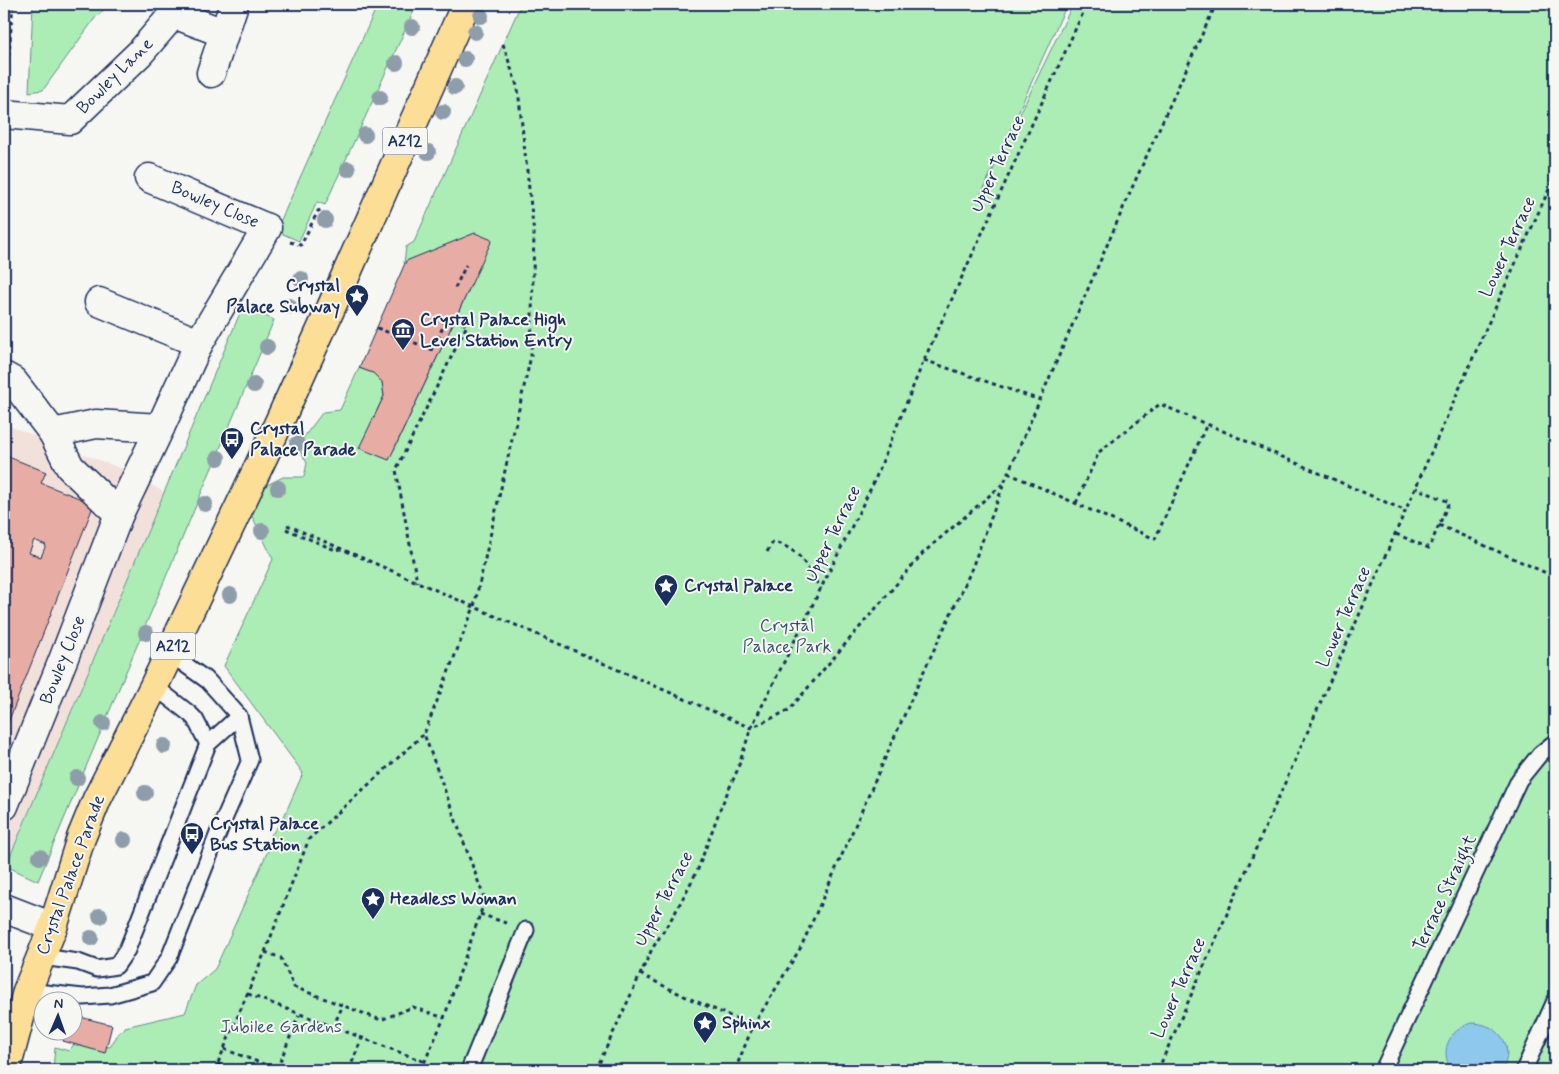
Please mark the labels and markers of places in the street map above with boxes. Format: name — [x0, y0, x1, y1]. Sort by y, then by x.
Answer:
place label: Crystal Palace Subway — [226, 274, 340, 319]
place icon: Crystal Palace Subway — [344, 283, 370, 317]
place label: Crystal Palace High Level Station Entry — [420, 308, 572, 353]
museum icon: Crystal Palace High Level Station Entry — [390, 317, 416, 351]
place label: Crystal Palace Parade — [250, 417, 357, 462]
bus stop icon: Crystal Palace Parade — [219, 426, 245, 460]
place icon: Crystal Palace — [653, 573, 679, 607]
place label: Crystal Palace — [684, 574, 793, 598]
place label: Crystal Palace Bus Station — [210, 812, 319, 857]
bus stop icon: Crystal Palace Bus Station — [179, 821, 205, 855]
place icon: Headless Woman — [360, 886, 386, 920]
place label: Headless Woman — [390, 887, 517, 911]
place icon: Sphinx — [692, 1010, 718, 1044]
place label: Sphinx — [722, 1011, 770, 1035]

